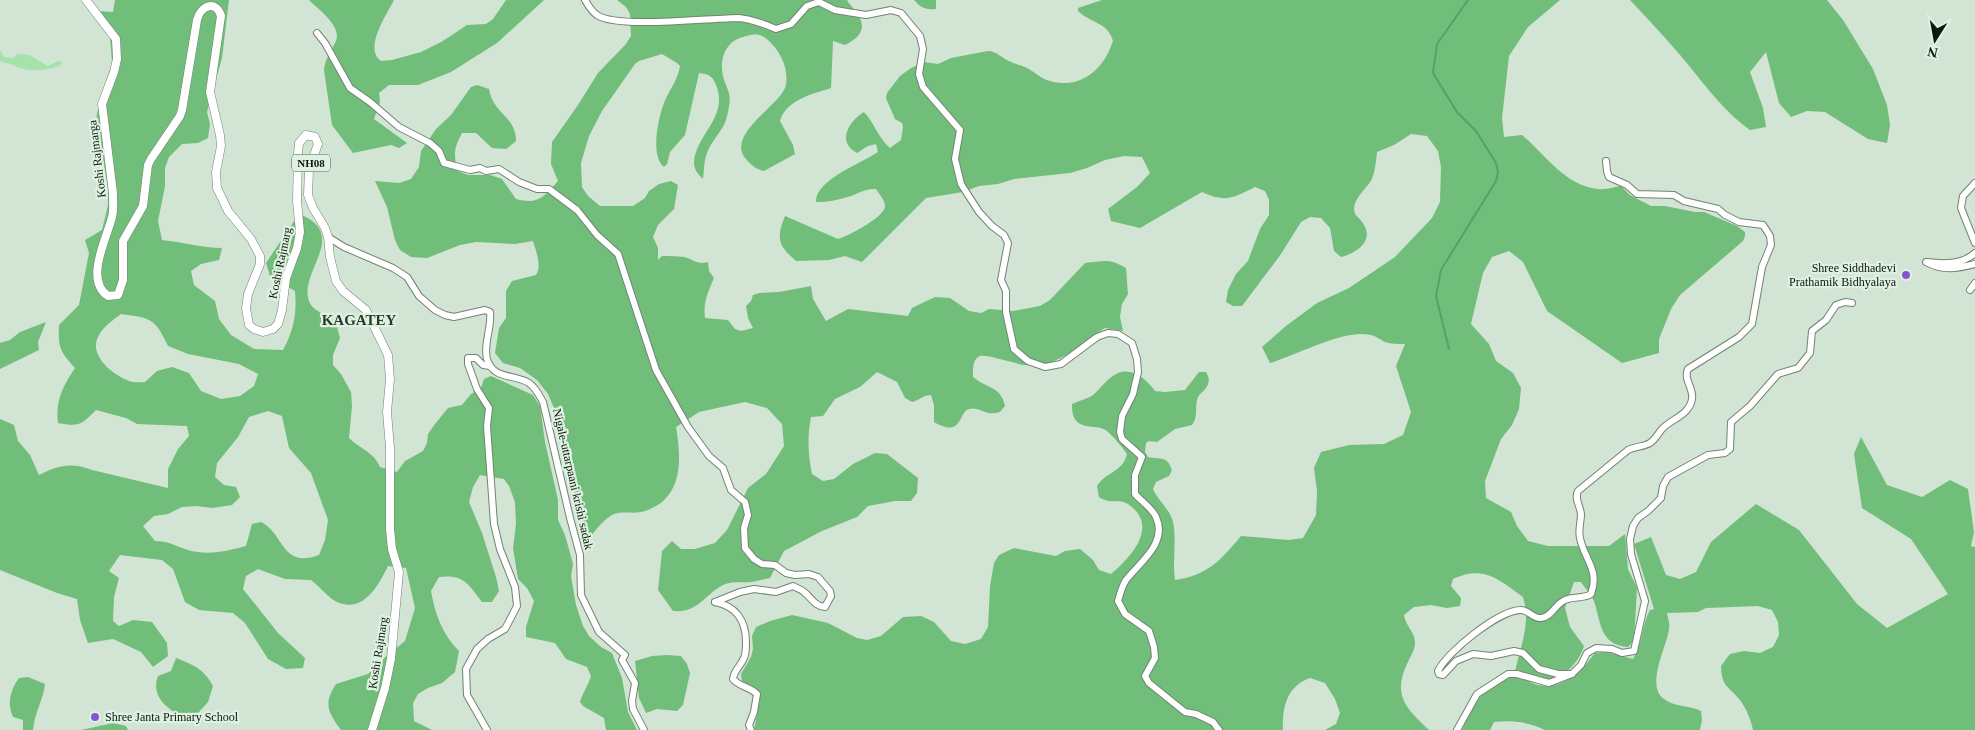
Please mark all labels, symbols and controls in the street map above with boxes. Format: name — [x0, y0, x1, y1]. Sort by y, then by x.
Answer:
north arrow — [1910, 15, 1960, 65]
text: N — [1926, 44, 1939, 61]
street label: Koshi Rajmarga — [85, 119, 109, 199]
road number: NH08 — [292, 154, 330, 172]
street label: Koshi Rajmarg — [266, 226, 294, 300]
place label: Shree Siddhadevi Prathamik Bidhyalaya — [1789, 261, 1897, 289]
marker: Shree Siddhadevi Prathamik Bidhyalaya — [1900, 269, 1912, 281]
district label: KAGATEY — [322, 312, 397, 328]
street label: Nigale-uttarpaani krishi sadak — [550, 407, 596, 551]
street label: Koshi Rajmarg — [365, 616, 391, 690]
place label: Shree Janta Primary School — [105, 710, 239, 724]
marker: Shree Janta Primary School — [89, 711, 101, 723]

